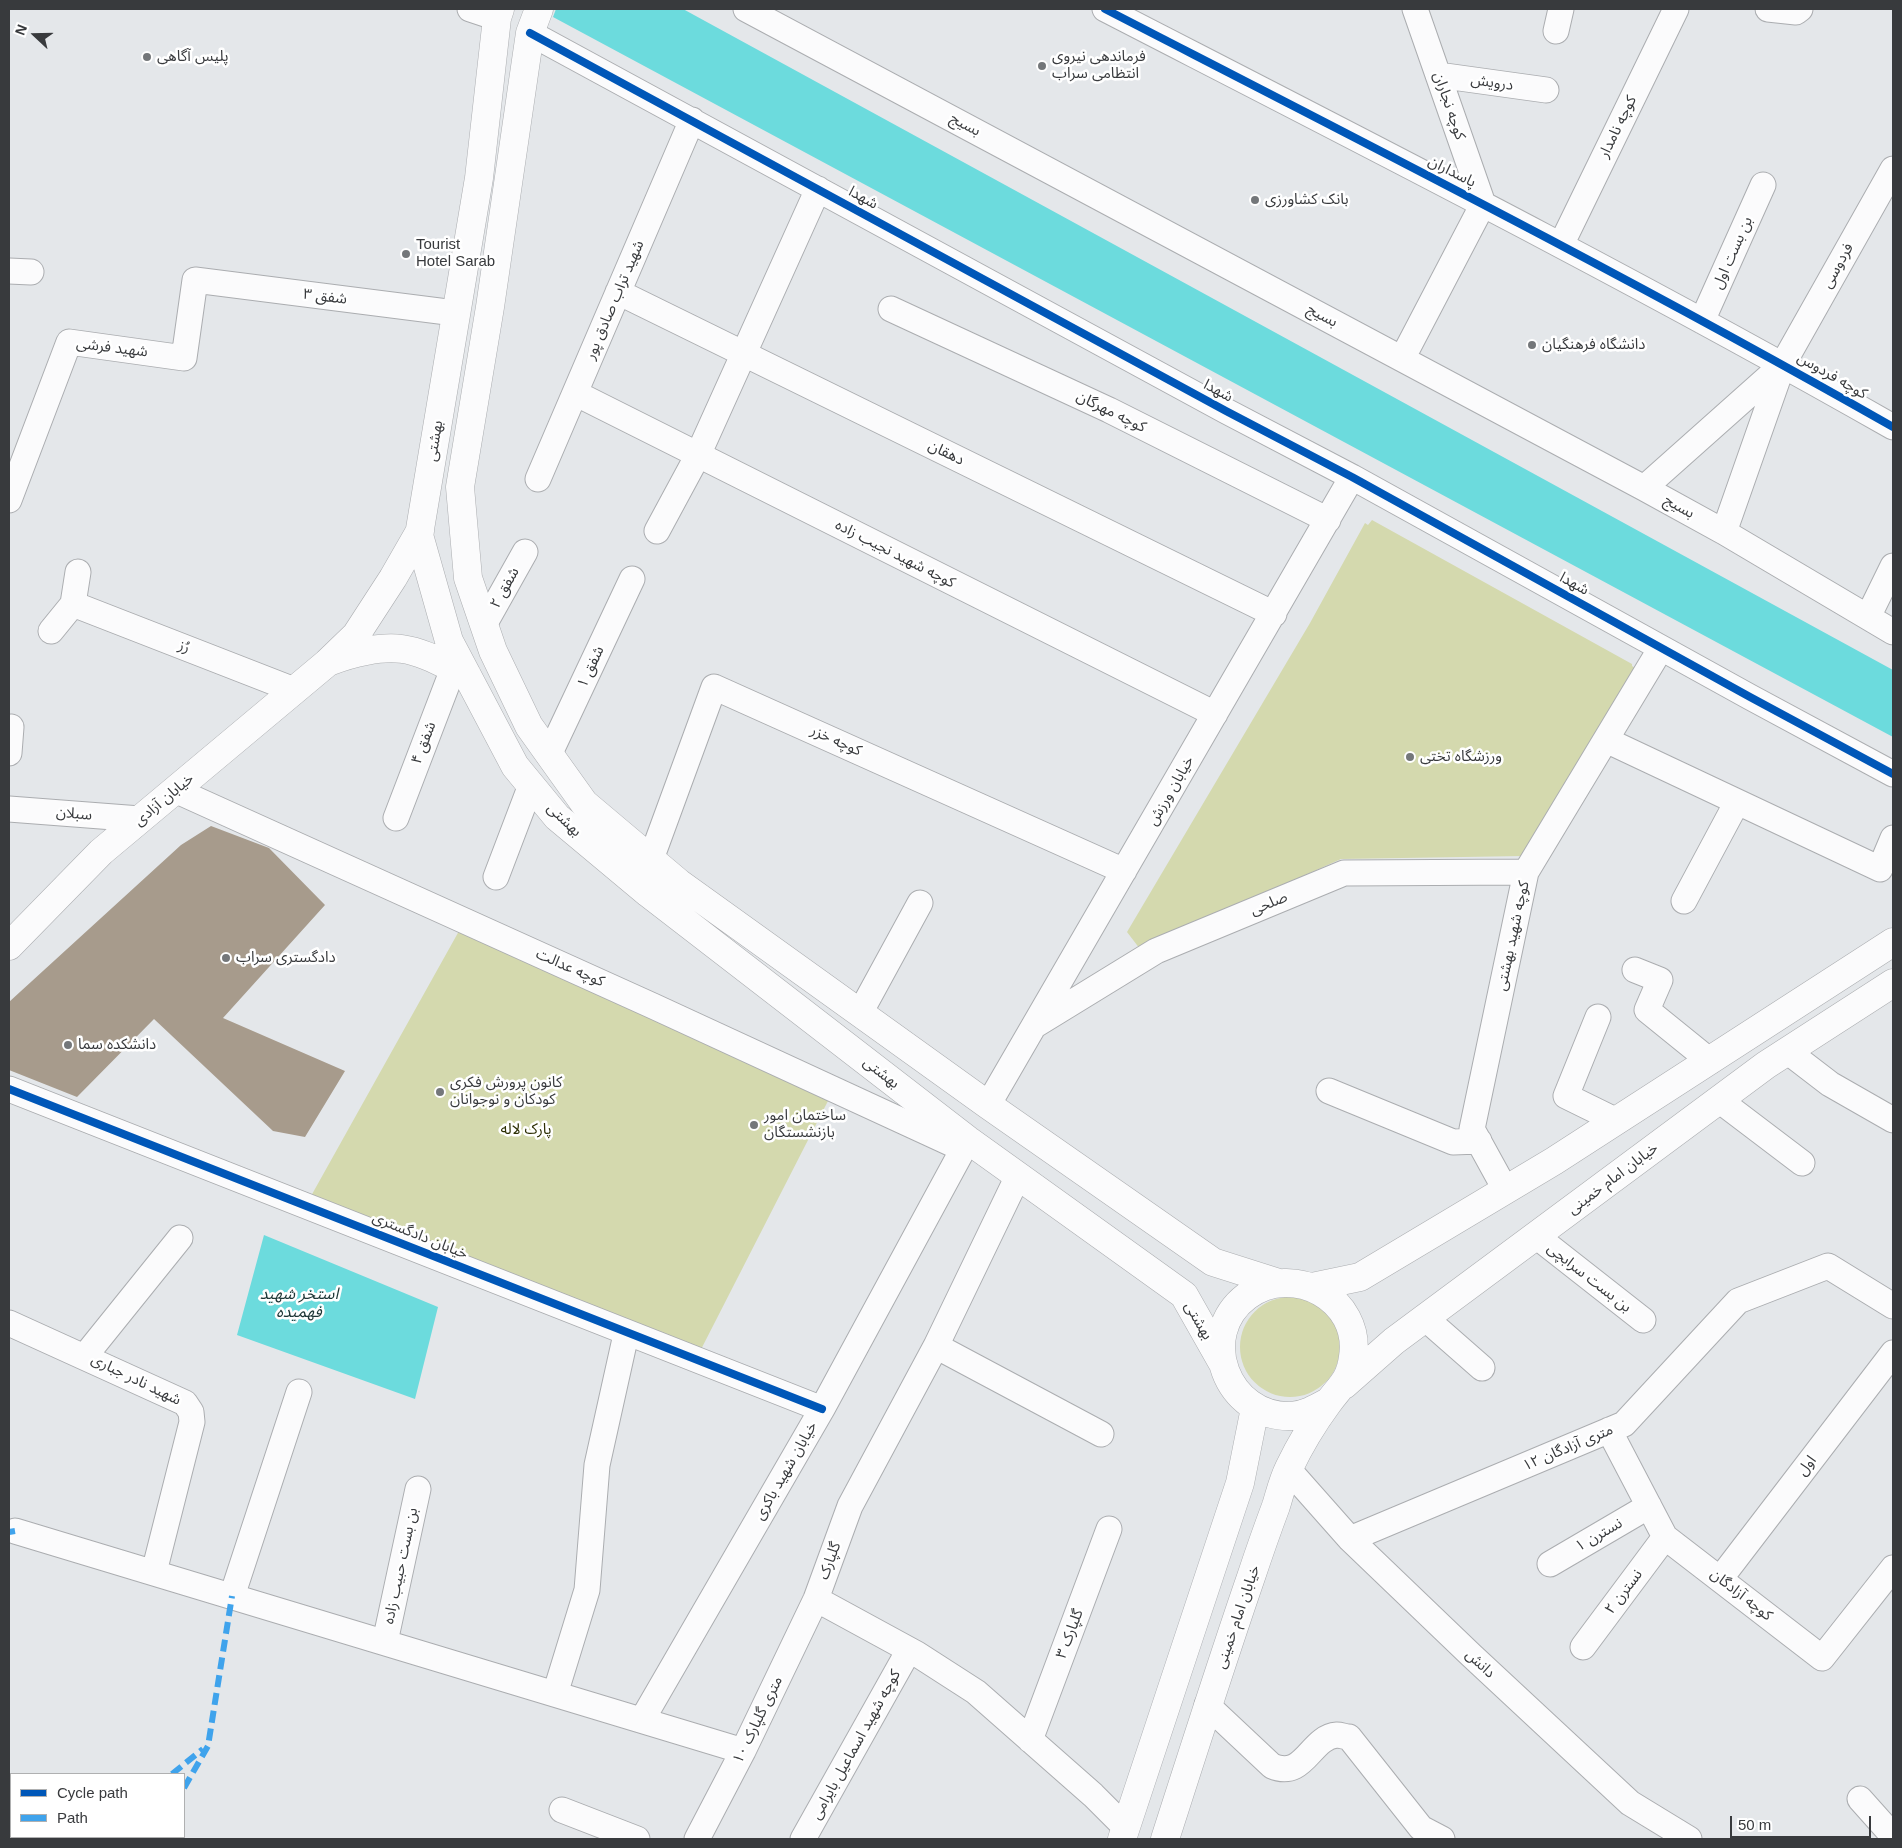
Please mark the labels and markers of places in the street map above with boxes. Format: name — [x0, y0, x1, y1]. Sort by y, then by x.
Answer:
place label: پلیس آگاهی — [157, 48, 229, 66]
place label: فرماندهی نیروی انتظامی سراب — [1052, 48, 1146, 83]
marker: پلیس آگاهی — [141, 51, 153, 63]
marker: فرماندهی نیروی انتظامی سراب — [1036, 60, 1048, 72]
place label: بانک کشاورزی — [1265, 191, 1349, 209]
marker: بانک کشاورزی — [1249, 194, 1261, 206]
place label: Tourist Hotel Sarab — [416, 236, 495, 271]
marker: Tourist Hotel Sarab — [400, 248, 412, 260]
place label: دانشگاه فرهنگیان — [1542, 336, 1645, 354]
marker: دانشگاه فرهنگیان — [1526, 339, 1538, 351]
place label: ورزشگاه تختی — [1420, 748, 1502, 766]
marker: ورزشگاه تختی — [1404, 751, 1416, 763]
place label: دادگستری سراب — [236, 949, 336, 967]
marker: دادگستری سراب — [220, 952, 232, 964]
place label: دانشکده سما — [78, 1036, 156, 1054]
marker: دانشکده سما — [62, 1039, 74, 1051]
place label: کانون پرورش فکری کودکان و نوجوانان — [450, 1074, 562, 1109]
marker: کانون پرورش فکری کودکان و نوجوانان — [434, 1086, 446, 1098]
place label: ساختمان امور بازنشستگان — [764, 1107, 846, 1142]
marker: ساختمان امور بازنشستگان — [748, 1119, 760, 1131]

